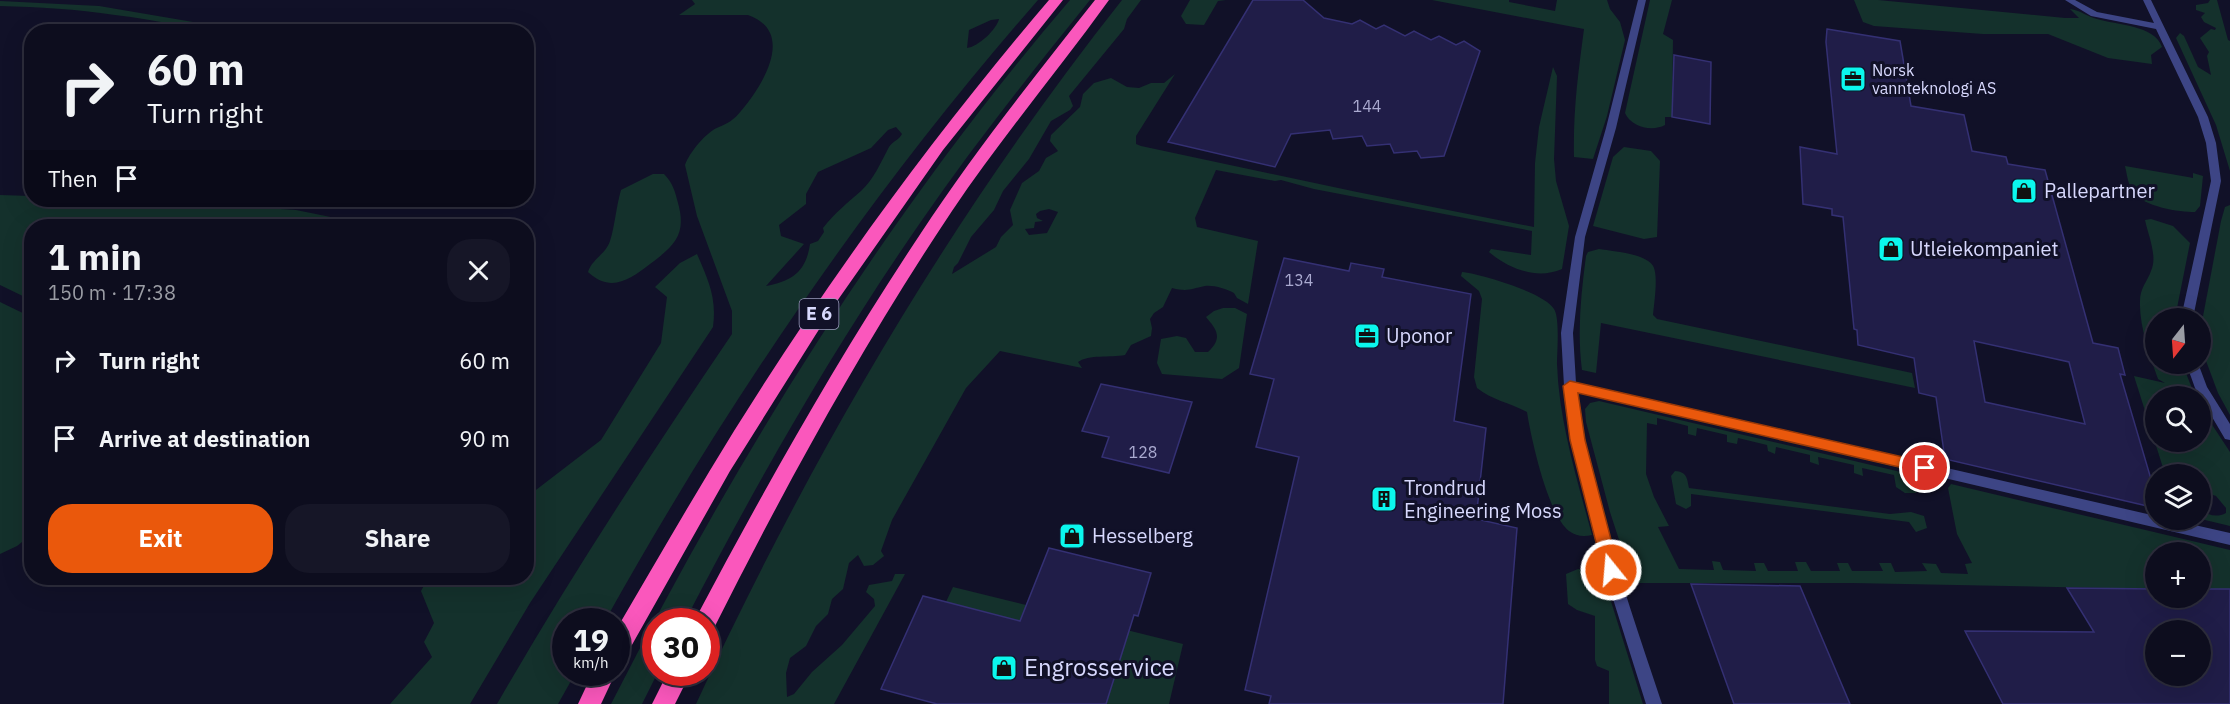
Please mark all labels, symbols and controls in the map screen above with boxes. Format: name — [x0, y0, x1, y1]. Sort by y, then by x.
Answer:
text: 60 m — [147, 42, 245, 97]
icon: right — [48, 48, 126, 126]
place label: Norsk vannteknologi AS — [1872, 60, 1996, 98]
office icon: Norsk vannteknologi AS — [1838, 64, 1868, 94]
text: Turn right — [147, 95, 264, 130]
house number: 144 — [1353, 96, 1381, 116]
icon: arrive — [110, 162, 143, 195]
text: Then — [48, 164, 98, 193]
shop icon: Pallepartner — [2009, 176, 2039, 206]
place label: Pallepartner — [2044, 177, 2155, 204]
text: 1 min — [48, 233, 142, 280]
shop icon: Utleiekompaniet — [1876, 234, 1906, 264]
place label: Utleiekompaniet — [1910, 235, 2058, 262]
button: close — [447, 239, 510, 302]
house number: 134 — [1285, 270, 1313, 290]
text: 150 m · 17:38 — [48, 279, 176, 306]
road number: E 6 — [800, 299, 838, 329]
north arrow — [2145, 308, 2211, 374]
map controls — [2145, 308, 2211, 686]
office icon: Uponor — [1352, 321, 1382, 351]
place label: Uponor — [1386, 322, 1452, 349]
icon: right — [48, 344, 81, 377]
text: Turn right — [99, 346, 200, 375]
text: 60 m — [459, 346, 510, 375]
button: search — [2145, 386, 2211, 452]
icon: arrive — [48, 422, 81, 455]
text: Arrive at destination — [99, 424, 310, 453]
text: 90 m — [459, 424, 510, 453]
house number: 128 — [1129, 442, 1157, 462]
pin — [1899, 442, 1950, 493]
icon: arrive — [1908, 451, 1941, 484]
button: layers — [2145, 464, 2211, 530]
place label: Trondrud Engineering Moss — [1404, 474, 1562, 524]
building icon: Trondrud Engineering Moss — [1369, 484, 1399, 514]
button: Exit — [48, 504, 273, 573]
button: Share — [285, 504, 510, 573]
shop icon: Hesselberg — [1057, 521, 1087, 551]
place label: Hesselberg — [1092, 522, 1193, 549]
position arrow — [1579, 538, 1643, 602]
button: + — [2145, 542, 2211, 608]
speed limit sign: 30 — [642, 608, 720, 686]
text: 19 — [573, 620, 609, 659]
button: − — [2145, 620, 2211, 686]
place label: Engrosservice — [1024, 651, 1175, 683]
text: km/h — [573, 653, 609, 672]
shop icon: Engrosservice — [989, 653, 1019, 683]

